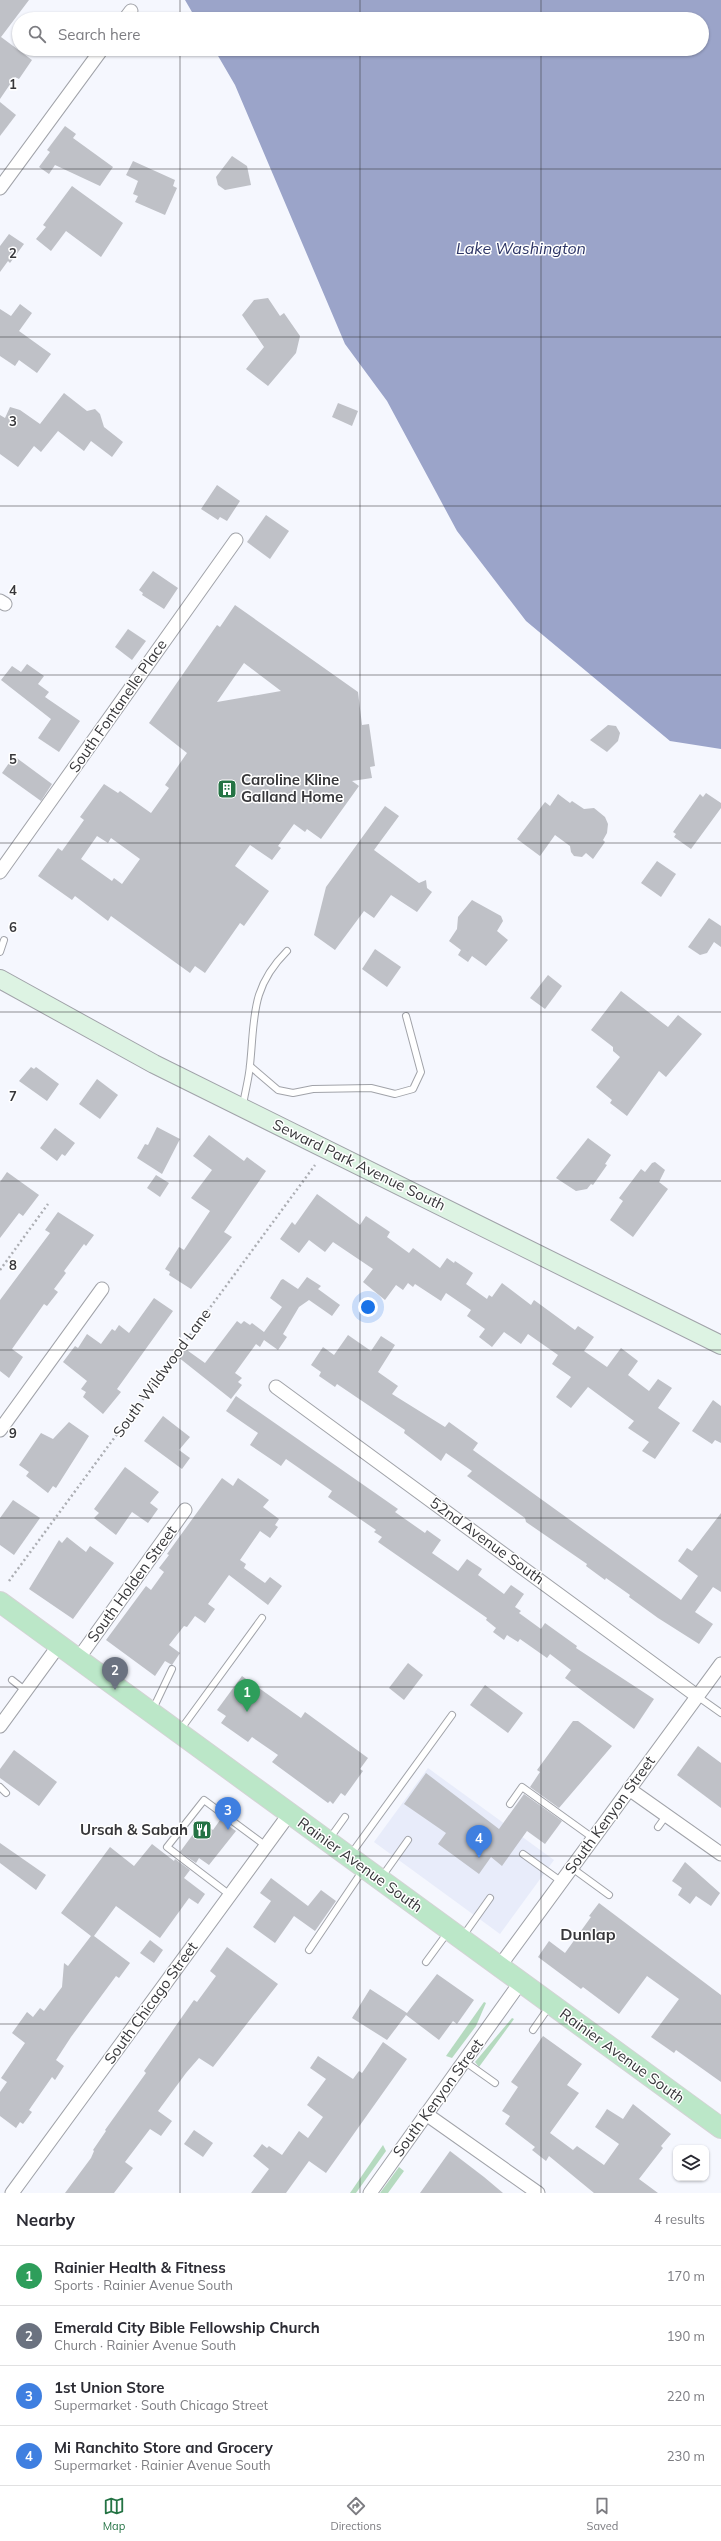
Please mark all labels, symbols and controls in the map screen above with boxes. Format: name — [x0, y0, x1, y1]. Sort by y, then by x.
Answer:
search box — [12, 12, 709, 56]
icon: search — [26, 23, 48, 45]
text: Search here — [58, 25, 140, 44]
text: 1 — [9, 76, 17, 92]
water label: Lake Washington — [456, 238, 586, 258]
text: 2 — [9, 245, 17, 261]
text: 3 — [9, 413, 17, 429]
text: 4 — [9, 582, 17, 598]
street label: South Fontanelle Place — [64, 635, 171, 776]
text: 5 — [9, 751, 17, 767]
place label: Caroline Kline Galland Home — [241, 770, 343, 806]
building icon: Caroline Kline Galland Home — [216, 778, 238, 800]
text: 6 — [9, 919, 17, 935]
text: 7 — [9, 1088, 17, 1104]
street label: Seward Park Avenue South — [270, 1114, 449, 1215]
text: 8 — [9, 1257, 17, 1273]
your location — [358, 1297, 378, 1317]
street label: South Wildwood Lane — [109, 1305, 215, 1441]
text: 9 — [9, 1425, 17, 1441]
street label: 52nd Avenue South — [427, 1493, 548, 1588]
street label: South Holden Street — [83, 1522, 180, 1646]
pin: 2 — [102, 1657, 128, 1690]
pin: 1 — [234, 1679, 260, 1712]
street label: South Kenyon Street — [560, 1752, 659, 1877]
pin: 3 — [215, 1797, 241, 1830]
street label: Rainier Avenue South — [294, 1813, 426, 1916]
restaurant icon: Ursah & Sabah — [191, 1819, 213, 1841]
place label: Ursah & Sabah — [80, 1820, 188, 1839]
pin: 4 — [466, 1825, 492, 1858]
district label: Dunlap — [560, 1924, 616, 1944]
street label: South Chicago Street — [100, 1938, 201, 2068]
street label: Rainier Avenue South — [556, 2004, 688, 2107]
street label: South Kenyon Street — [388, 2035, 487, 2160]
map controls — [673, 2145, 709, 2181]
button: layers — [673, 2145, 709, 2181]
text: Nearby — [16, 2209, 75, 2230]
text: 4 results — [654, 2211, 705, 2227]
text: Rainier Health & Fitness — [54, 2258, 226, 2277]
text: 1 — [25, 2268, 33, 2284]
text: 170 m — [667, 2268, 705, 2284]
text: Sports · Rainier Avenue South — [54, 2277, 233, 2293]
text: Emerald City Bible Fellowship Church — [54, 2318, 320, 2337]
text: 2 — [25, 2328, 33, 2344]
text: 190 m — [667, 2328, 705, 2344]
text: Church · Rainier Avenue South — [54, 2337, 236, 2353]
text: 1st Union Store — [54, 2378, 164, 2397]
text: 3 — [25, 2388, 33, 2404]
text: 220 m — [667, 2388, 705, 2404]
text: Supermarket · South Chicago Street — [54, 2397, 268, 2413]
text: Mi Ranchito Store and Grocery — [54, 2438, 273, 2457]
text: 4 — [25, 2448, 33, 2464]
text: 230 m — [667, 2448, 705, 2464]
text: Supermarket · Rainier Avenue South — [54, 2457, 271, 2473]
tab: Map — [103, 2495, 125, 2533]
tab: Directions — [331, 2495, 381, 2533]
tab: Saved — [587, 2495, 618, 2533]

